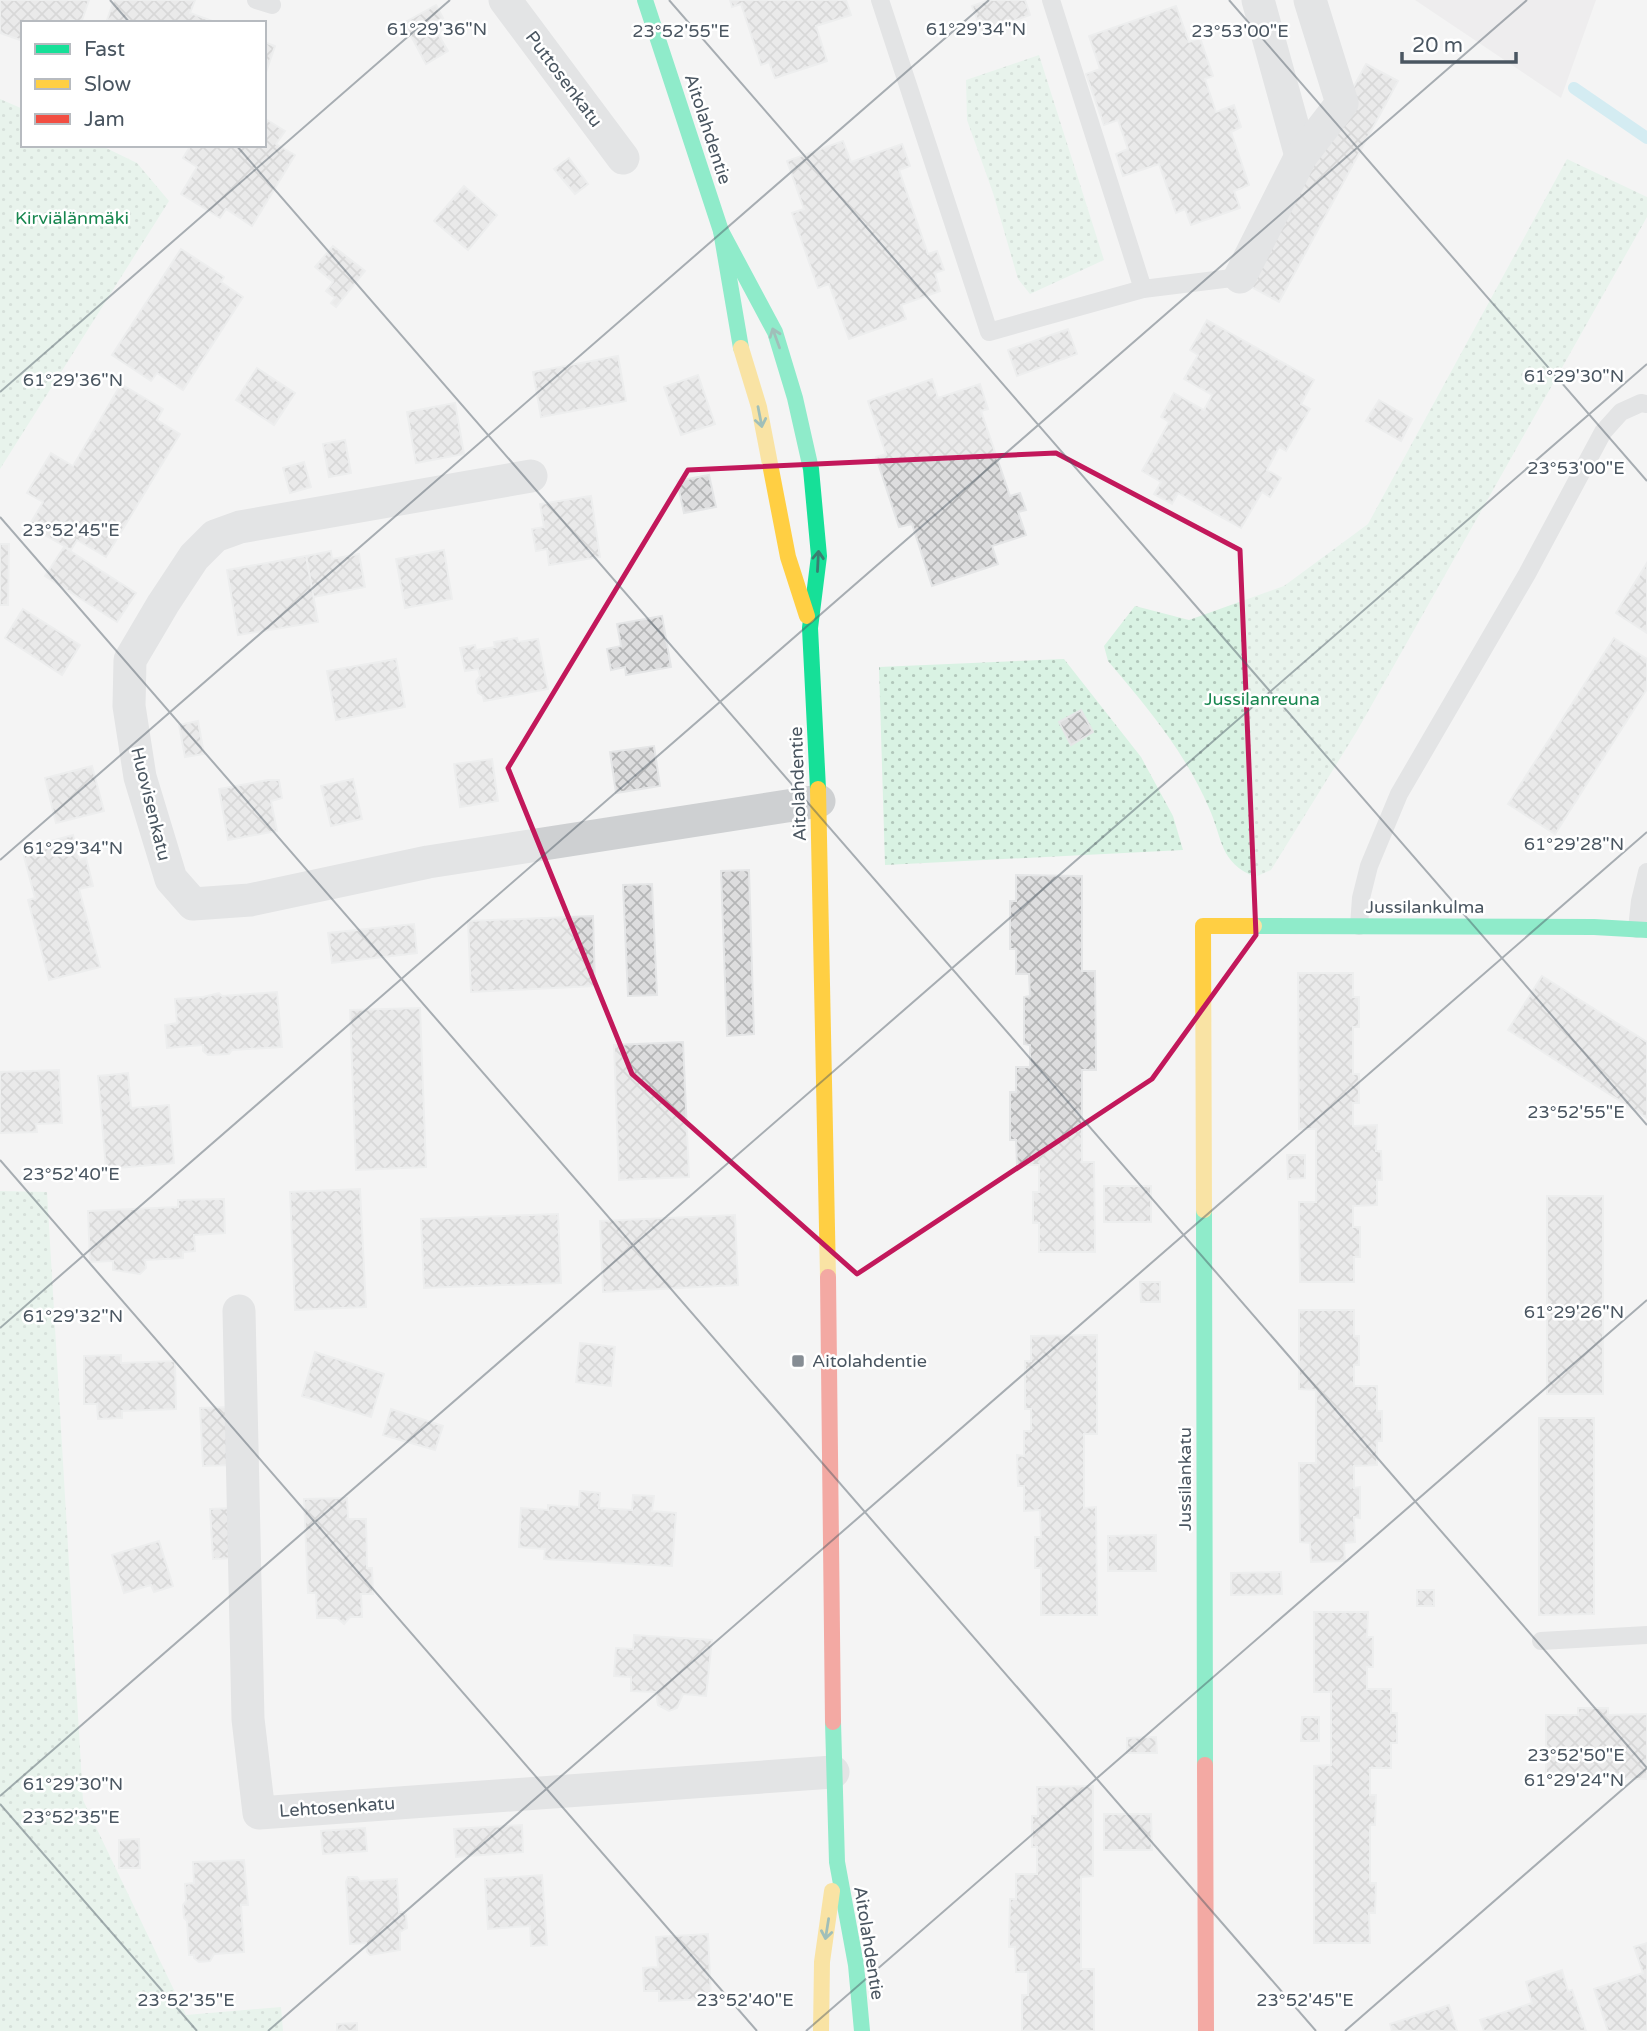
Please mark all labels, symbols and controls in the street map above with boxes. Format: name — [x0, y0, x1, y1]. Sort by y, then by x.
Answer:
text: 61°29'36"N — [387, 18, 487, 40]
text: 61°29'34"N — [926, 18, 1026, 40]
text: 23°52'55"E — [632, 20, 730, 42]
text: 23°53'00"E — [1191, 20, 1289, 42]
legend — [21, 21, 266, 147]
scale bar — [1402, 21, 1516, 65]
street label: Puttosenkatu — [521, 27, 607, 131]
text: 20 m — [1412, 33, 1463, 58]
text: Fast — [84, 37, 125, 62]
street label: Aitolahdentie — [680, 71, 736, 187]
text: Slow — [84, 72, 132, 97]
text: Jam — [84, 107, 125, 132]
park label: Kirviälänmäki — [15, 207, 129, 229]
one-way arrow — [769, 328, 781, 350]
text: 61°29'30"N — [1524, 365, 1624, 387]
text: 61°29'36"N — [23, 369, 123, 391]
one-way arrow — [754, 405, 768, 428]
text: 23°53'00"E — [1527, 457, 1625, 479]
text: 23°52'45"E — [22, 519, 120, 541]
one-way arrow — [811, 550, 824, 573]
park label: Jussilanreuna — [1204, 688, 1320, 710]
street label: Aitolahdentie — [785, 726, 811, 842]
street label: Huovisenkatu — [126, 745, 176, 863]
text: 61°29'28"N — [1524, 833, 1624, 855]
text: 61°29'34"N — [23, 837, 123, 859]
street label: Jussilankulma — [1366, 896, 1484, 918]
text: 23°52'55"E — [1527, 1101, 1625, 1123]
text: 23°52'40"E — [22, 1163, 120, 1185]
text: 61°29'26"N — [1524, 1301, 1624, 1323]
text: 61°29'32"N — [23, 1305, 123, 1327]
place label: Aitolahdentie — [812, 1350, 927, 1372]
marker: Aitolahdentie — [790, 1353, 806, 1369]
street label: Jussilankatu — [1174, 1427, 1196, 1531]
text: 23°52'50"E — [1527, 1744, 1625, 1766]
text: 61°29'24"N — [1524, 1769, 1624, 1791]
text: 61°29'30"N — [23, 1773, 123, 1795]
street label: Lehtosenkatu — [278, 1792, 396, 1822]
text: 23°52'35"E — [22, 1806, 120, 1828]
street label: Aitolahdentie — [849, 1885, 889, 2001]
one-way arrow — [820, 1917, 833, 1940]
text: 23°52'35"E — [137, 1989, 235, 2011]
text: 23°52'40"E — [696, 1989, 794, 2011]
text: 23°52'45"E — [1256, 1989, 1354, 2011]

